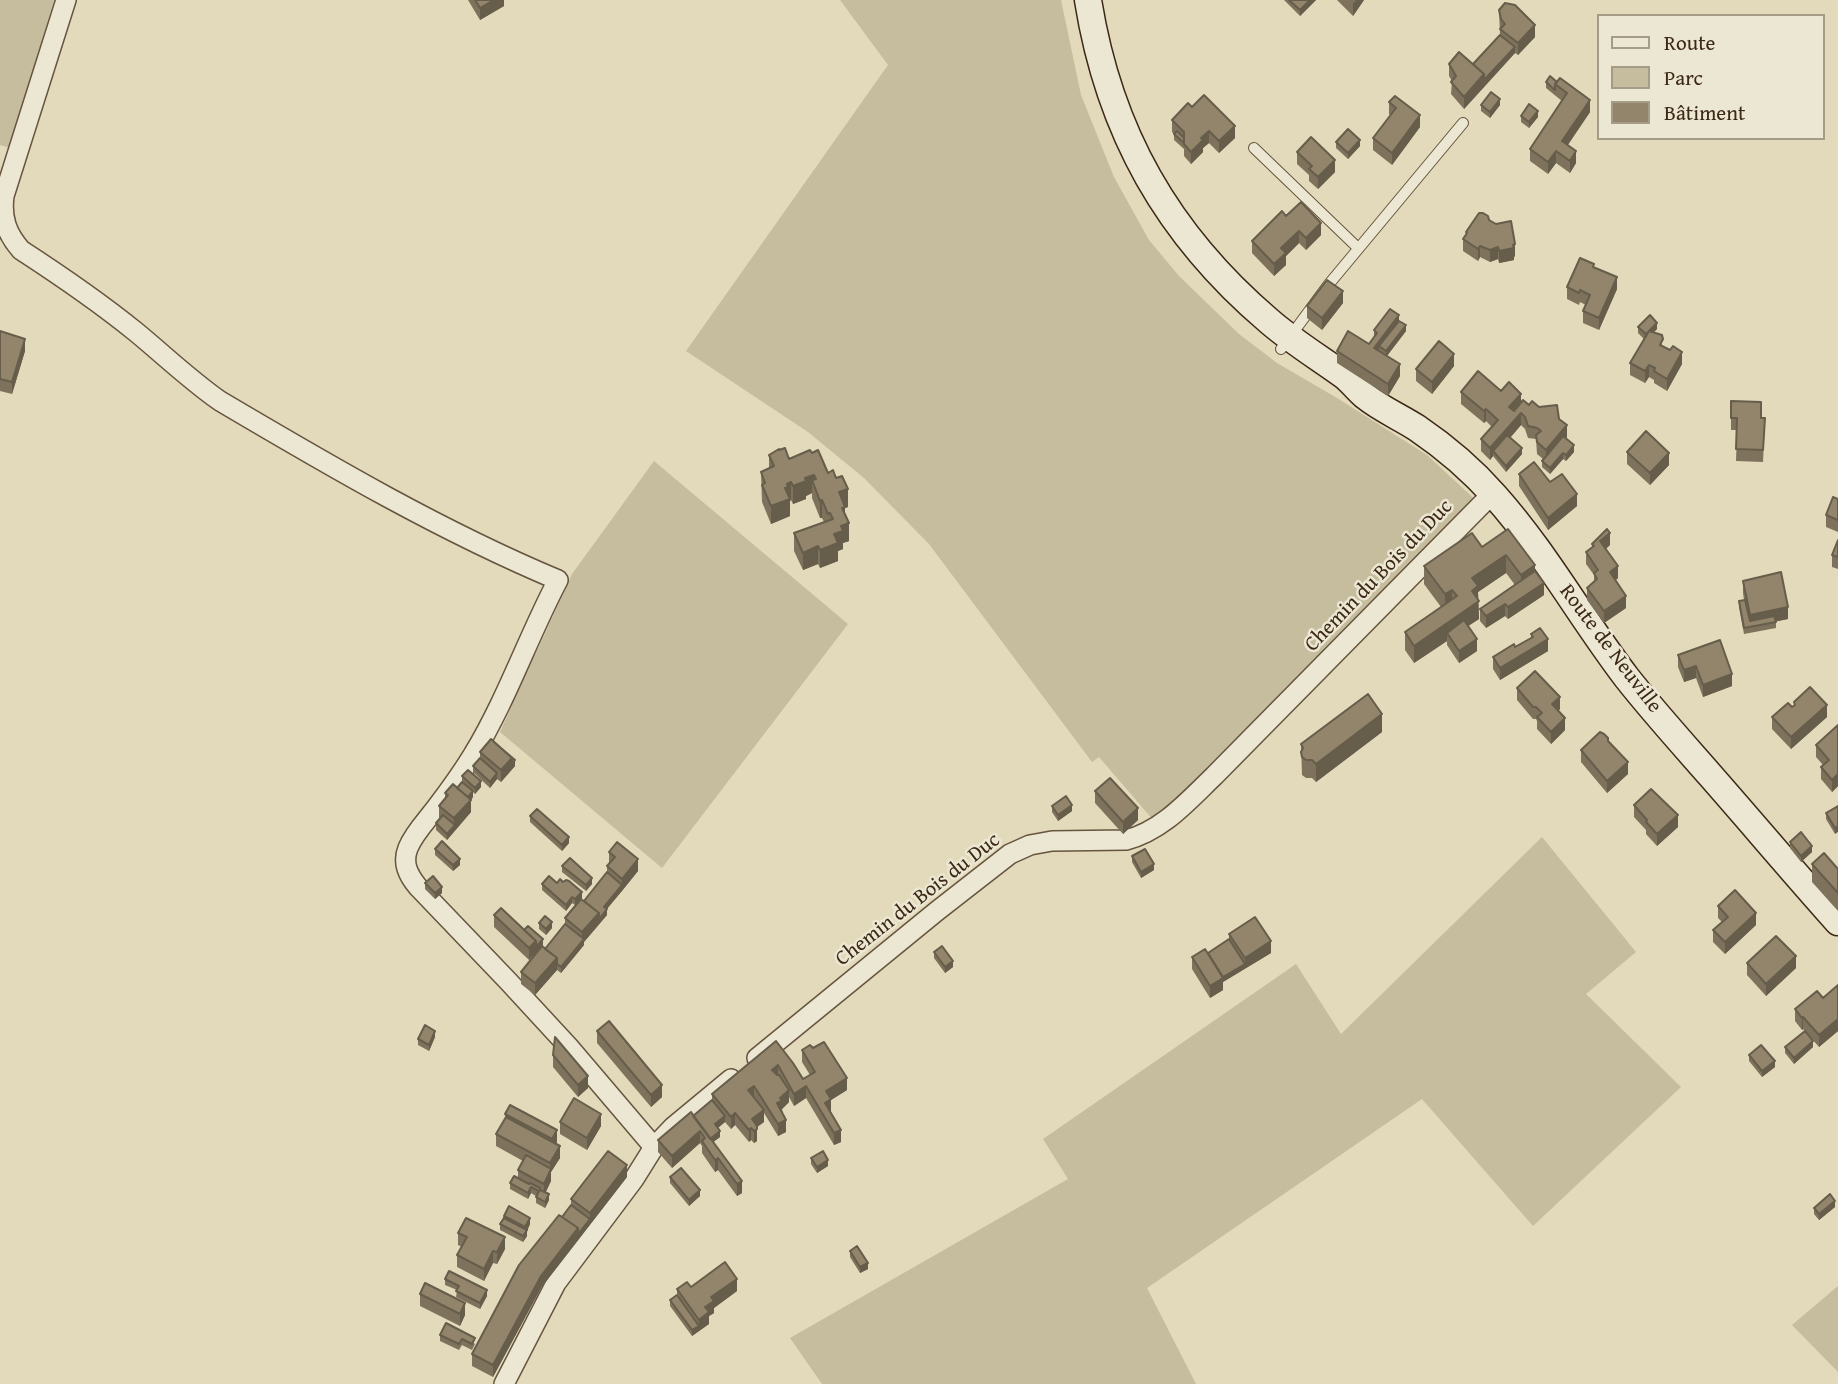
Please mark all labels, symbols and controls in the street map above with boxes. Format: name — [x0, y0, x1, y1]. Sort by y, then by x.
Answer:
legend — [1596, 14, 1824, 140]
text: Route — [1664, 27, 1715, 58]
text: Parc — [1664, 62, 1703, 93]
text: Bâtiment — [1664, 97, 1745, 128]
street label: Chemin du Bois du Duc — [1300, 495, 1458, 657]
street label: Route de Neuville — [1553, 580, 1667, 718]
street label: Chemin du Bois du Duc — [831, 828, 1005, 972]

